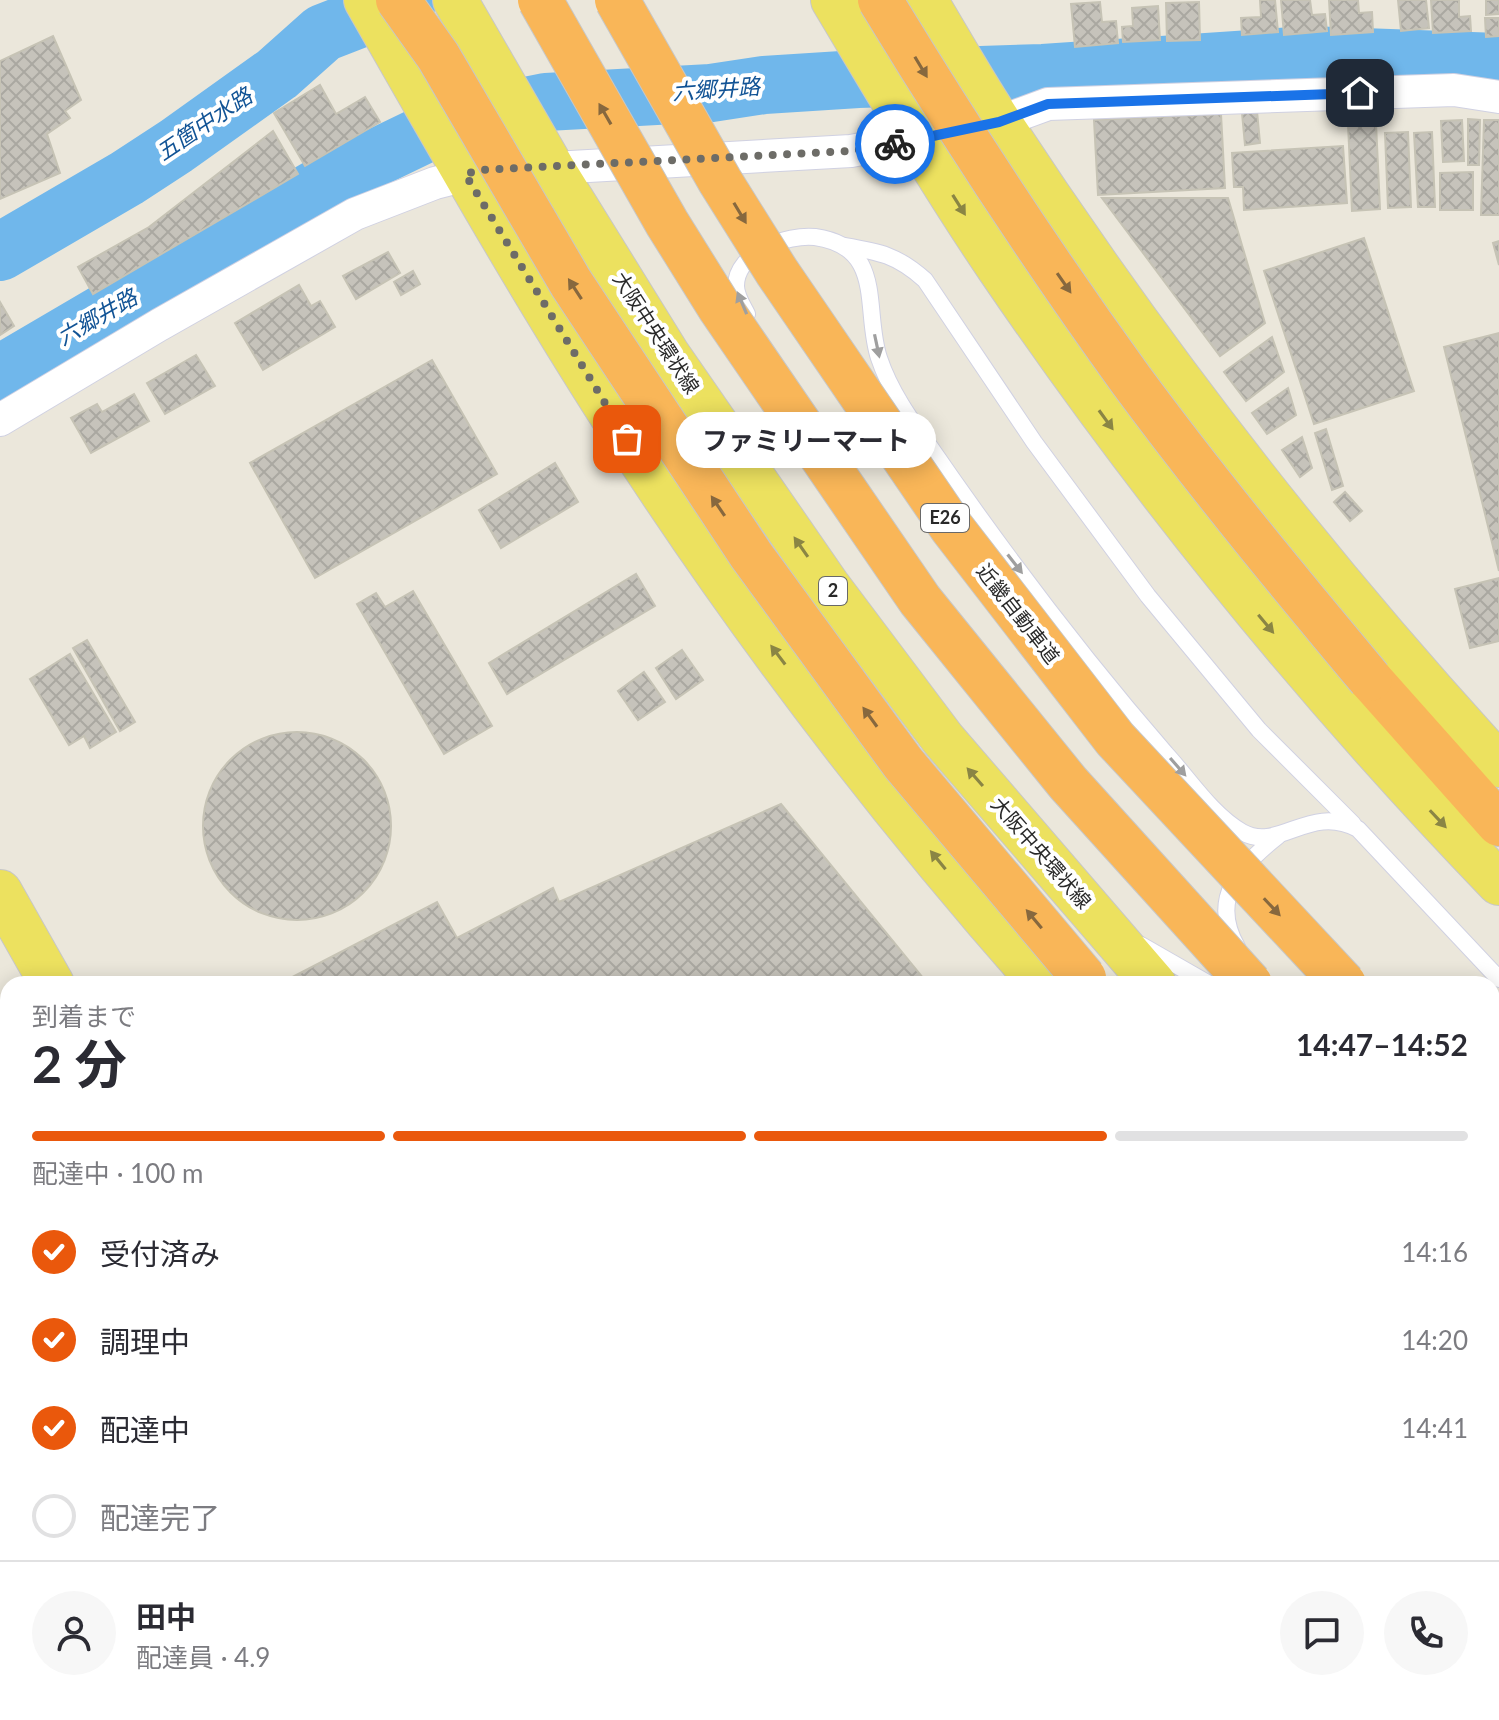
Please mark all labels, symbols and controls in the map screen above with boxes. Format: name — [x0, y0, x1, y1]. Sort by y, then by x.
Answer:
one-way arrow — [913, 56, 928, 77]
pin — [1326, 59, 1394, 127]
icon: home — [1338, 71, 1382, 115]
water label: 六郷井路 — [671, 72, 763, 105]
water label: 五箇中水路 — [151, 81, 259, 166]
one-way arrow — [598, 103, 612, 125]
courier — [855, 104, 935, 184]
icon: bike — [873, 122, 917, 166]
one-way arrow — [951, 194, 965, 216]
one-way arrow — [733, 202, 747, 224]
street label: 大阪中央環状線 — [609, 267, 705, 398]
one-way arrow — [1056, 273, 1071, 294]
one-way arrow — [568, 278, 583, 300]
water label: 六郷井路 — [52, 282, 143, 350]
one-way arrow — [736, 291, 749, 315]
one-way arrow — [871, 334, 883, 359]
pin — [593, 405, 661, 473]
one-way arrow — [1098, 409, 1113, 430]
callout: ファミリーマート — [675, 411, 935, 467]
icon: bag — [605, 417, 649, 461]
text: ファミリーマート — [702, 424, 910, 456]
one-way arrow — [711, 496, 726, 517]
road number: E26 — [921, 504, 969, 532]
one-way arrow — [794, 537, 809, 558]
one-way arrow — [1006, 554, 1022, 575]
street label: 近畿自動車道 — [972, 559, 1065, 668]
road number: 2 — [819, 577, 847, 605]
one-way arrow — [1257, 614, 1274, 634]
one-way arrow — [771, 645, 787, 665]
one-way arrow — [862, 707, 878, 728]
one-way arrow — [1169, 756, 1186, 776]
one-way arrow — [967, 767, 985, 786]
street label: 大阪中央環状線 — [987, 792, 1097, 913]
one-way arrow — [1429, 809, 1447, 828]
one-way arrow — [930, 850, 947, 870]
one-way arrow — [1262, 897, 1280, 916]
one-way arrow — [1026, 909, 1043, 929]
text: 到着まで — [32, 1000, 136, 1032]
text: 14:47–14:52 — [1296, 1026, 1468, 1062]
text: 2 分 — [32, 1032, 127, 1094]
text: 配達中 · 100 m — [32, 1157, 203, 1189]
icon: check — [32, 1230, 76, 1274]
text: 受付済み — [100, 1235, 220, 1271]
text: 14:16 — [1401, 1236, 1468, 1268]
icon: check — [32, 1318, 76, 1362]
text: 調理中 — [100, 1323, 190, 1359]
text: 14:20 — [1401, 1324, 1468, 1356]
icon: check — [32, 1406, 76, 1450]
text: 配達中 — [100, 1411, 190, 1447]
text: 14:41 — [1401, 1412, 1468, 1444]
text: 配達完了 — [100, 1499, 220, 1535]
button: person — [32, 1591, 116, 1675]
button: chat — [1280, 1591, 1364, 1675]
button: phone — [1384, 1591, 1468, 1675]
text: 田中 — [136, 1598, 196, 1634]
text: 配達員 · 4.9 — [136, 1641, 270, 1673]

